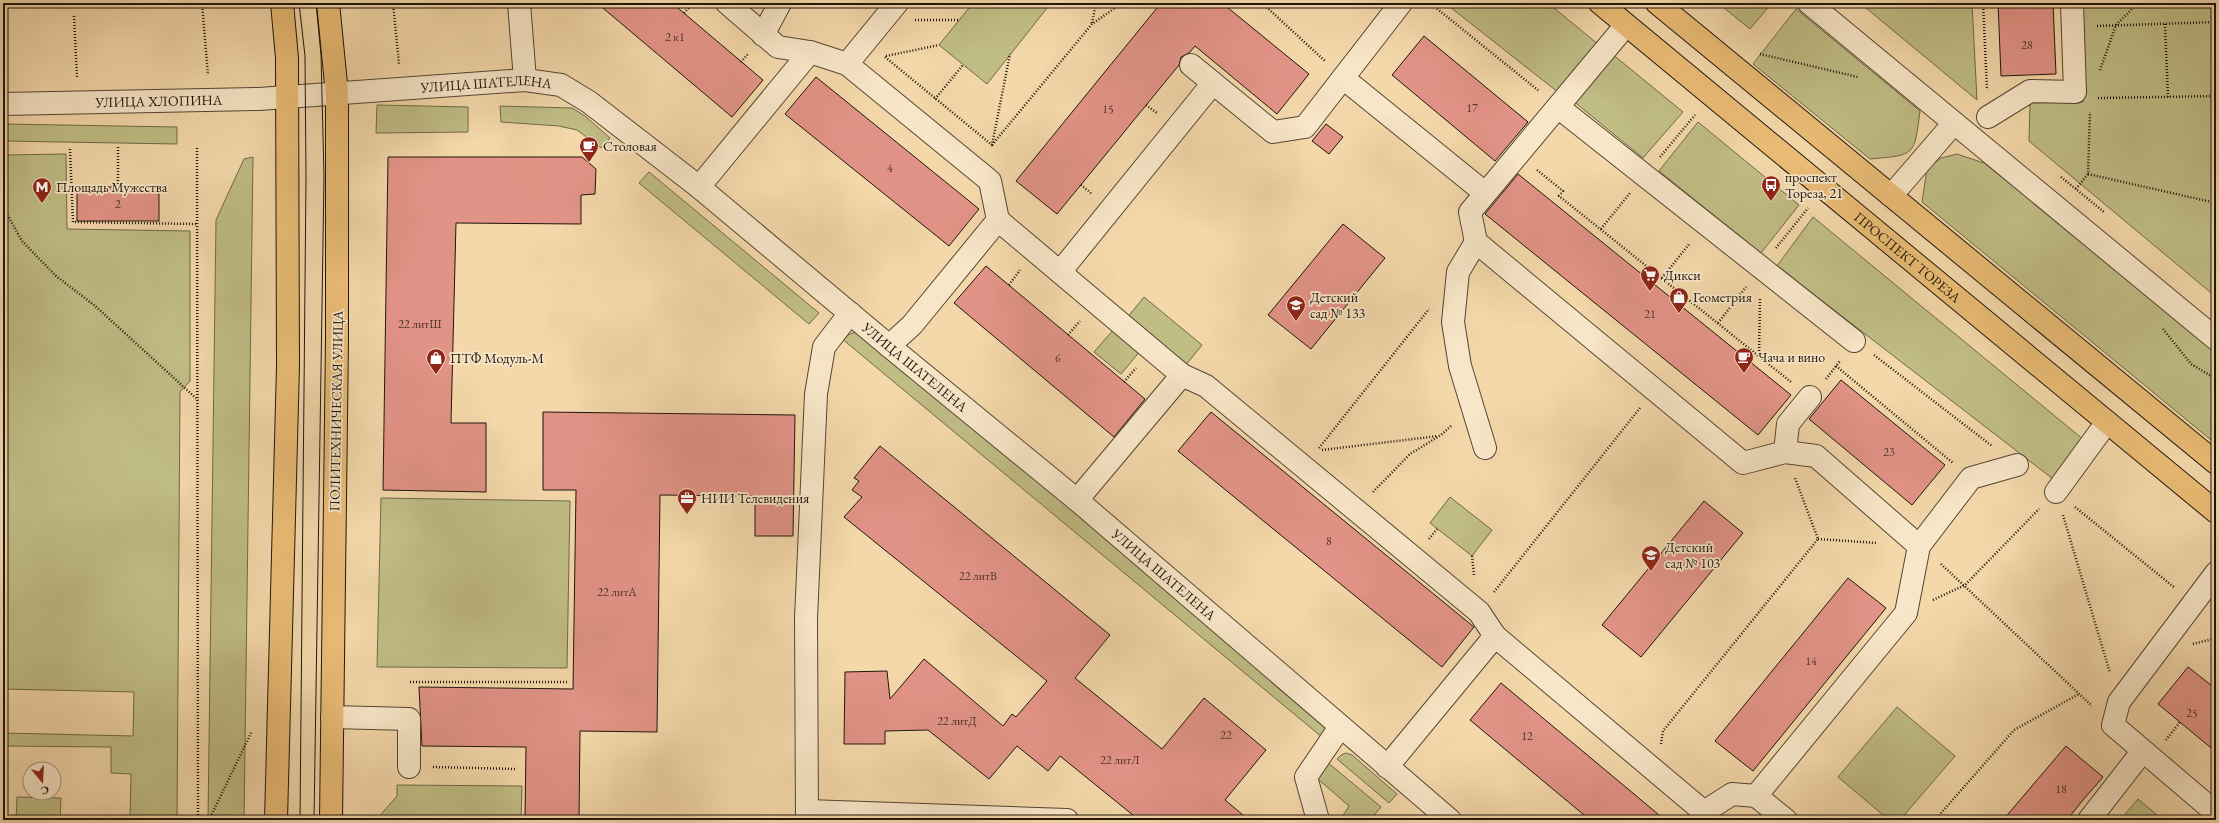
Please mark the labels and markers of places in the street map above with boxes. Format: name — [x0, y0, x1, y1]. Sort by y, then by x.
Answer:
cafe icon: Столовая — [578, 135, 600, 163]
place label: Столовая — [603, 137, 657, 155]
place label: проспект Тореза, 21 — [1785, 168, 1843, 202]
bus stop icon: проспект Тореза, 21 — [1760, 174, 1782, 202]
metro station icon: Площадь Мужества — [31, 176, 53, 204]
place label: Площадь Мужества — [56, 178, 168, 196]
supermarket icon: Дикси — [1639, 264, 1661, 292]
place label: Дикси — [1664, 266, 1701, 284]
shop icon: Геометрия — [1668, 286, 1690, 314]
place label: Детский сад № 133 — [1310, 288, 1366, 322]
place label: Геометрия — [1693, 288, 1752, 306]
school or university icon: Детский сад № 133 — [1285, 294, 1307, 322]
cafe icon: Чача и вино — [1733, 346, 1755, 374]
shop icon: ПТФ Модуль-М — [425, 347, 447, 375]
place label: Чача и вино — [1758, 348, 1825, 366]
place label: ПТФ Модуль-М — [450, 349, 544, 367]
office icon: НИИ Телевидения — [676, 487, 698, 515]
place label: НИИ Телевидения — [701, 489, 809, 507]
place label: Детский сад № 103 — [1665, 538, 1721, 572]
school or university icon: Детский сад № 103 — [1640, 544, 1662, 572]

